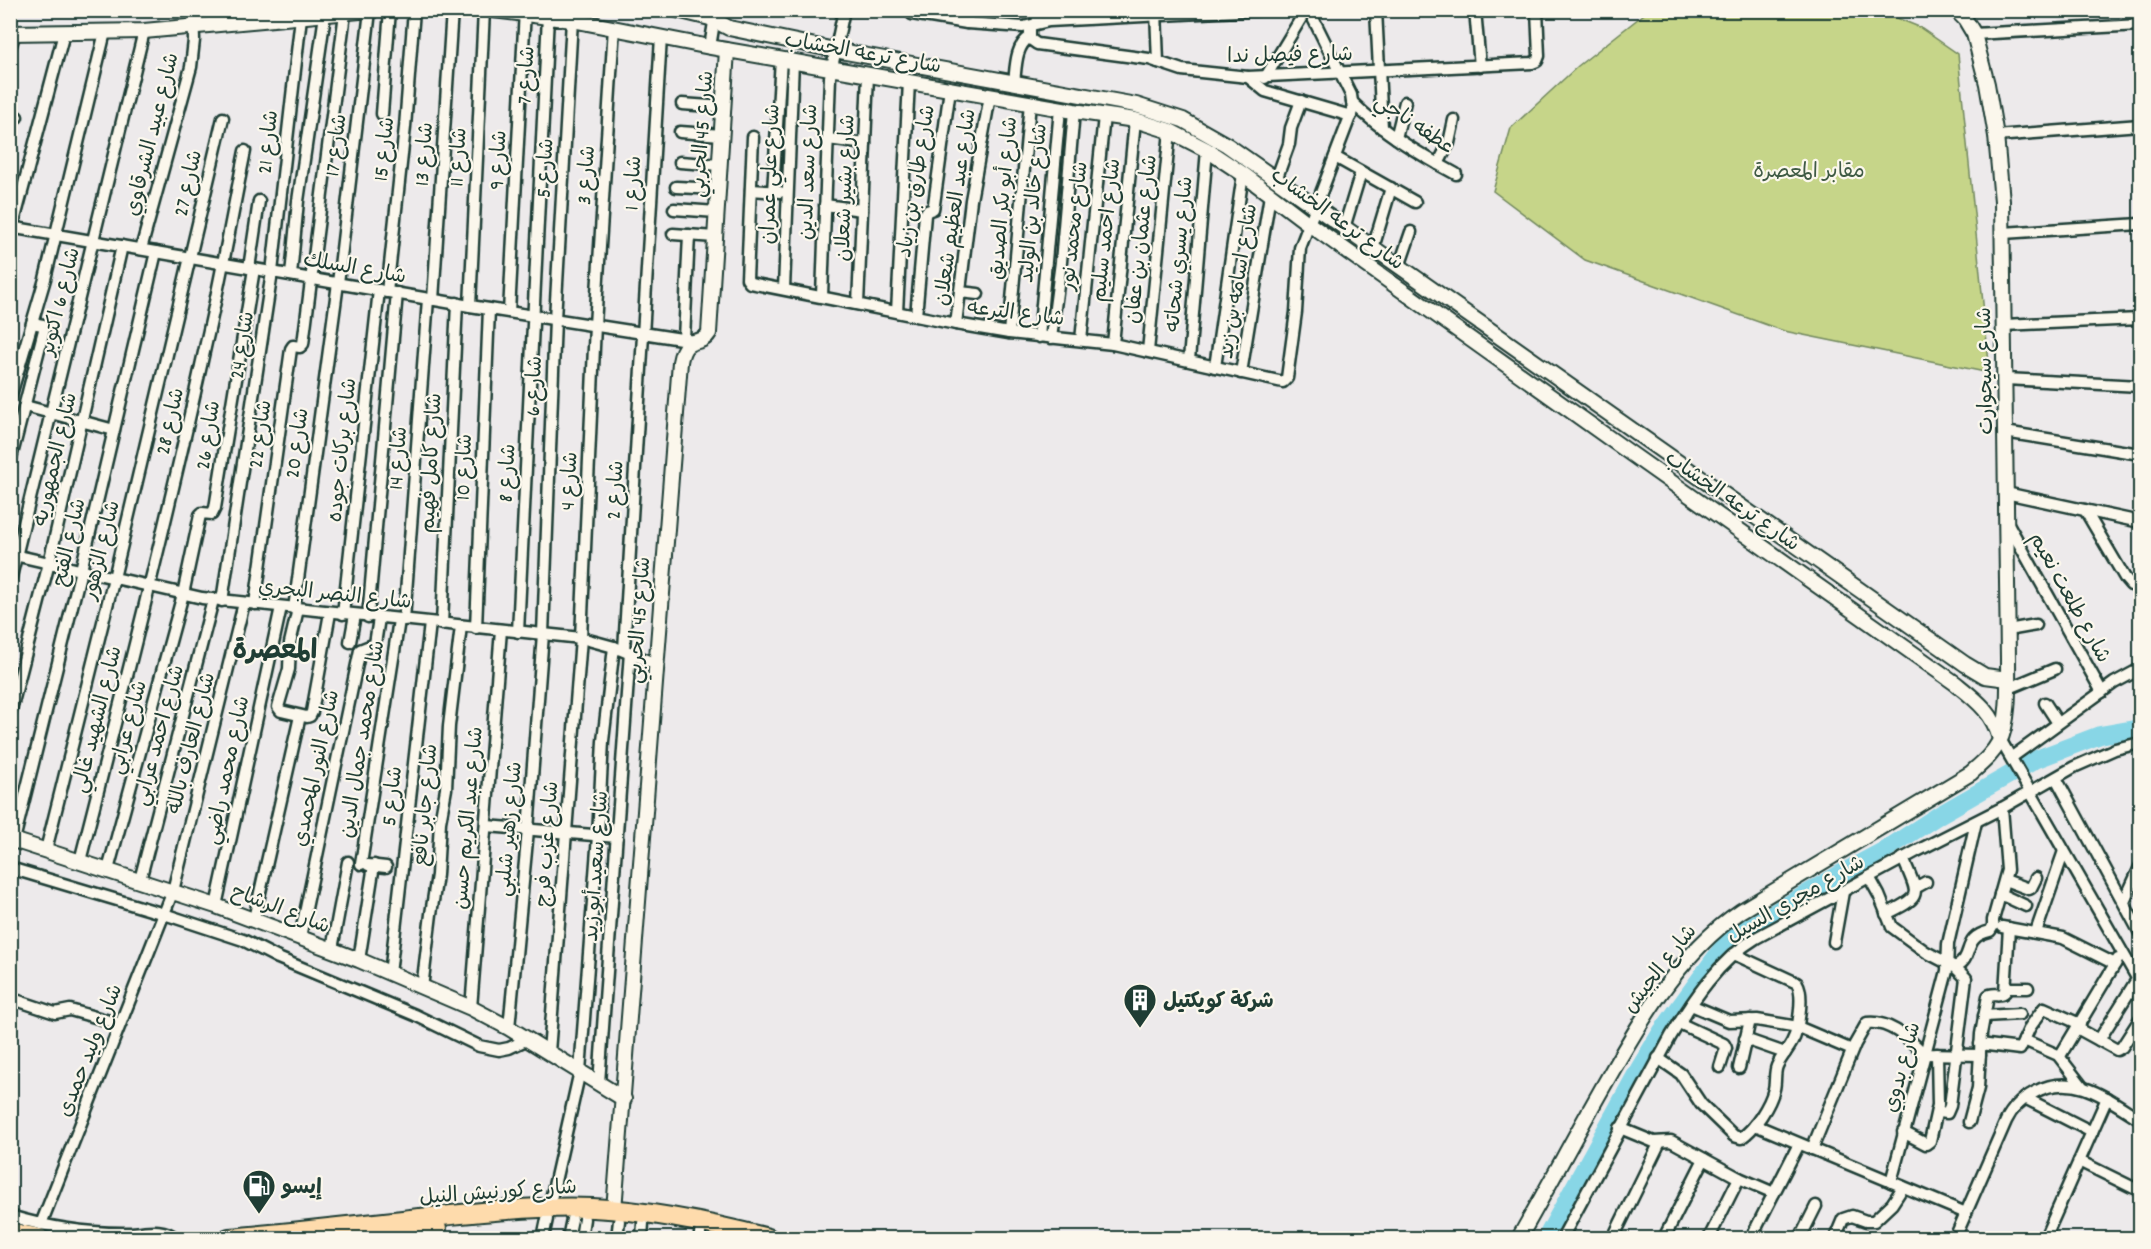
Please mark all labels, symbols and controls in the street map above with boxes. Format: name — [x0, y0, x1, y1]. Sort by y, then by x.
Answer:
street label: شارع ترعه الخشاب — [782, 26, 943, 84]
street label: شارع فيصل ندا — [1227, 41, 1353, 73]
street label: شارع 7 — [511, 45, 545, 105]
street label: شارع عبيد الشرقاوي — [119, 50, 189, 220]
street label: شارع 45 الحربي — [685, 70, 724, 199]
street label: عطفه ناجي — [1367, 88, 1459, 164]
street label: شارع علي عمران — [755, 103, 790, 245]
street label: شارع سعد الدين — [793, 103, 827, 241]
street label: شارع طارق بن زياد — [891, 103, 945, 260]
street label: شارع عبد العظيم شعلان — [928, 107, 986, 308]
street label: شارع 21 — [252, 109, 288, 176]
street label: شارع 17 — [319, 112, 357, 178]
street label: شارع بشير شعلان — [829, 114, 865, 262]
street label: شارع أبو بكر الصديق — [983, 115, 1027, 281]
street label: شارع 15 — [368, 116, 404, 183]
street label: شارع 13 — [409, 121, 443, 187]
street label: شارع خالد بن الوليد — [1013, 122, 1057, 284]
street label: شارع 11 — [443, 127, 477, 188]
street label: شارع 9 — [483, 129, 517, 191]
street label: شارع 5 — [530, 137, 564, 199]
street label: شارع 3 — [571, 144, 605, 206]
street label: شارع 27 — [168, 147, 212, 220]
street label: شارع عثمان بن عفان — [1119, 153, 1167, 325]
street label: شارع 1 — [619, 155, 651, 211]
street label: شارع احمد سليم — [1086, 157, 1130, 304]
park label: مقابر المعصرة — [1753, 158, 1865, 188]
street label: شارع محمد نور — [1054, 160, 1098, 294]
street label: شارع ترعه الخشاب — [1263, 162, 1409, 279]
street label: شارع يسري شحاته — [1159, 175, 1203, 333]
street label: شارع اسامه بن زيد — [1213, 202, 1267, 361]
street label: شارع 6 اكتوبر — [34, 245, 90, 361]
street label: شارع السلك — [301, 246, 408, 294]
street label: شارع الترعه — [965, 294, 1066, 336]
street label: شارع سيجوارت — [1971, 307, 2003, 435]
street label: شارع 24 — [224, 309, 264, 381]
street label: شارع 6 — [520, 355, 552, 417]
street label: شارع بركات جوده — [321, 377, 366, 524]
street label: شارع 28 — [150, 385, 194, 458]
street label: شارع الجمهوريه — [27, 390, 87, 529]
street label: شارع كامل فهيم — [414, 392, 452, 534]
street label: شارع 22 — [242, 398, 282, 470]
street label: شارع 26 — [190, 399, 230, 472]
street label: شارع 20 — [279, 406, 319, 481]
street label: شارع 14 — [383, 425, 417, 491]
street label: شارع 10 — [450, 433, 482, 501]
street label: شارع 8 — [492, 443, 526, 503]
street label: شارع ترعه الخشاب — [1658, 445, 1805, 560]
street label: شارع 4 — [554, 451, 588, 511]
street label: شارع 2 — [600, 460, 634, 521]
street label: شارع الفتح — [46, 496, 96, 590]
street label: شارع الزهور — [76, 498, 130, 605]
street label: شارع طلعت نعيم — [2020, 527, 2117, 669]
street label: شارع 45 الحربي — [622, 556, 661, 685]
street label: شارع النصر البحري — [257, 573, 413, 619]
district label: المعصرة — [232, 633, 318, 672]
street label: شارع محمد جمال الدين — [334, 638, 394, 841]
street label: شارع الشهيد غالي — [66, 643, 133, 797]
street label: شارع احمد عرابي — [128, 662, 195, 810]
street label: شارع العارف بالله — [161, 670, 225, 818]
street label: شارع عرابي — [103, 677, 158, 778]
street label: شارع النور المحمدي — [287, 687, 349, 850]
street label: شارع محمد راضي — [199, 693, 260, 848]
street label: شارع عبد الكريم حسن — [447, 726, 493, 911]
street label: شارع جابر نافع — [407, 743, 447, 868]
street label: شارع زهير شلبي — [490, 760, 533, 898]
street label: شارع 5 — [376, 765, 412, 828]
street label: شارع عزب فرج — [530, 780, 568, 908]
street label: شارع سعيد أبو زيد — [578, 790, 618, 943]
street label: شارع مجري السيل — [1722, 849, 1871, 952]
street label: شارع الرشاح — [226, 878, 334, 943]
street label: شارع الجيش — [1617, 919, 1706, 1021]
street label: شارع وليد حمدى — [51, 980, 132, 1122]
building icon: شركة كويكتيل — [1122, 982, 1158, 1029]
place label: شركة كويكتيل — [1163, 988, 1274, 1018]
street label: شارع بدوي — [1877, 1019, 1930, 1116]
fuel station icon: إيسو — [241, 1168, 277, 1215]
place label: إيسو — [280, 1174, 322, 1204]
street label: شارع كورنيش النيل — [419, 1174, 578, 1214]

